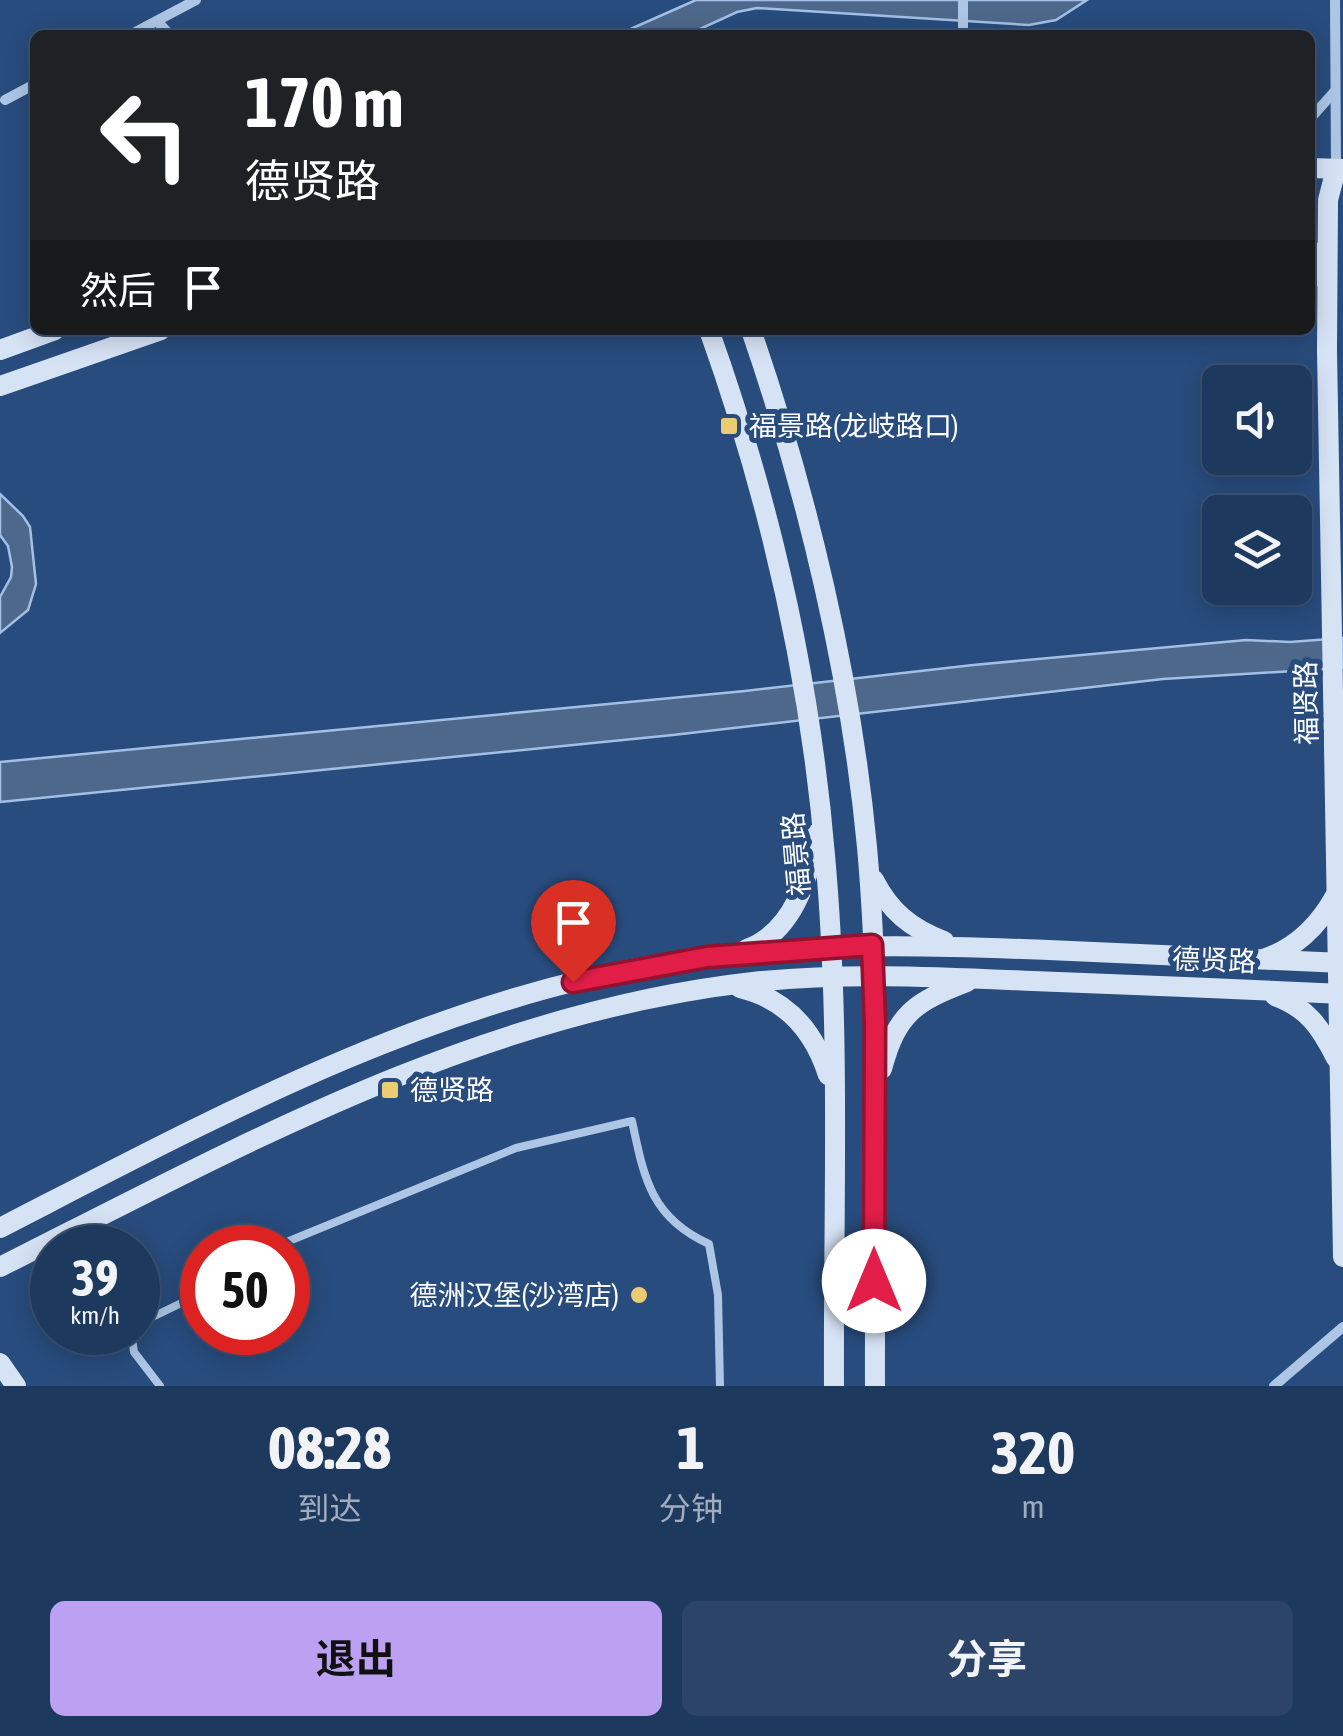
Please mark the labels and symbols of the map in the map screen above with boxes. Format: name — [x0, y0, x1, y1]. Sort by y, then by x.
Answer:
place label: 福景路(龙岐路口) — [749, 410, 958, 442]
marker: 福景路(龙岐路口) — [718, 415, 740, 437]
street label: 福贤路 — [1289, 661, 1323, 745]
street label: 福景路 — [776, 811, 816, 897]
pin — [531, 880, 616, 983]
street label: 德贤路 — [1171, 943, 1257, 977]
place label: 德贤路 — [410, 1074, 494, 1106]
marker: 德贤路 — [379, 1079, 401, 1101]
speed limit sign: 50 — [180, 1225, 310, 1355]
position arrow — [822, 1229, 926, 1333]
place label: 德洲汉堡(沙湾店) — [410, 1279, 619, 1311]
marker: 德洲汉堡(沙湾店) — [628, 1284, 650, 1306]

